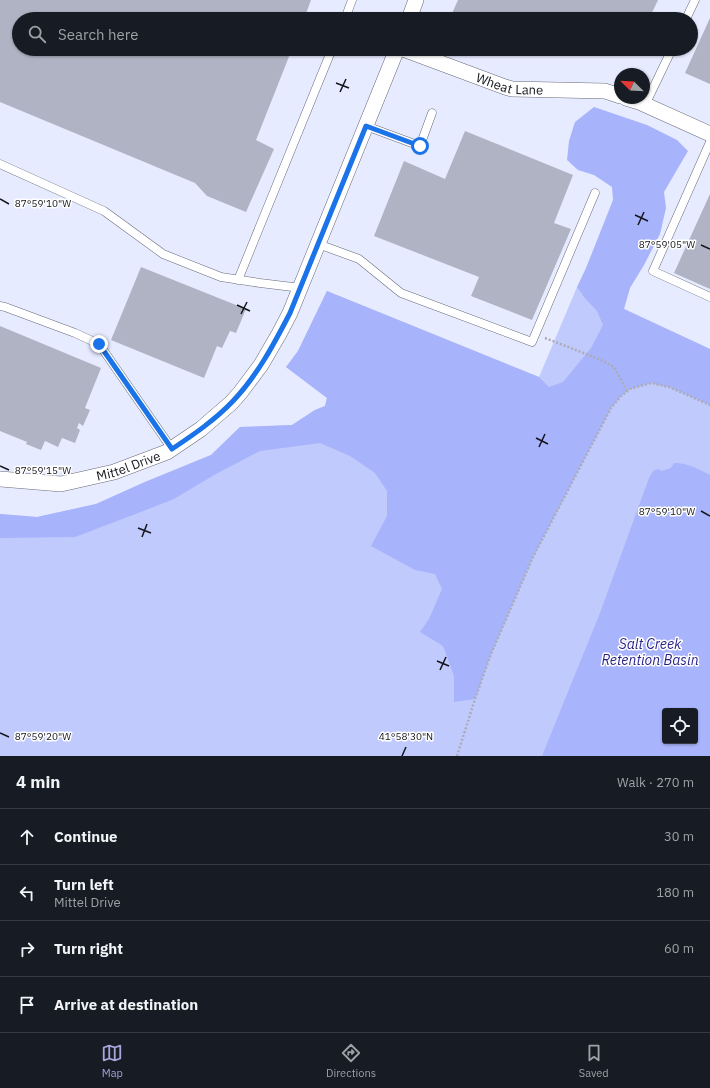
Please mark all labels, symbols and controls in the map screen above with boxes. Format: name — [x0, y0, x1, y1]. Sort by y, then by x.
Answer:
search box — [12, 12, 698, 56]
icon: search — [26, 23, 48, 45]
text: Search here — [58, 25, 138, 44]
north arrow — [614, 68, 650, 104]
street label: Wheat Lane — [474, 69, 543, 99]
route start — [411, 137, 429, 155]
text: 87°59'10"W — [15, 197, 71, 210]
text: 87°59'05"W — [639, 238, 695, 251]
route end — [90, 335, 108, 353]
street label: Mittel Drive — [95, 447, 163, 485]
text: 87°59'15"W — [15, 464, 71, 477]
text: 87°59'10"W — [639, 505, 695, 518]
water label: Salt Creek Retention Basin — [601, 635, 699, 669]
map controls — [662, 708, 698, 744]
button: locate — [662, 708, 698, 744]
text: 87°59'20"W — [15, 730, 71, 743]
text: 41°58'30"N — [379, 730, 433, 743]
text: 4 min — [16, 771, 60, 793]
text: Walk · 270 m — [617, 774, 694, 791]
icon: ahead — [16, 826, 38, 848]
text: Continue — [54, 827, 118, 846]
text: 30 m — [664, 828, 694, 845]
text: Turn left — [54, 875, 114, 894]
icon: left — [16, 882, 38, 904]
text: 180 m — [656, 884, 694, 901]
text: Mittel Drive — [54, 894, 121, 911]
icon: right — [16, 938, 38, 960]
text: Turn right — [54, 939, 123, 958]
text: 60 m — [664, 940, 694, 957]
icon: arrive — [16, 994, 38, 1016]
text: Arrive at destination — [54, 995, 198, 1014]
tab: Map — [101, 1042, 123, 1080]
tab: Directions — [326, 1042, 376, 1080]
tab: Saved — [579, 1042, 609, 1080]

